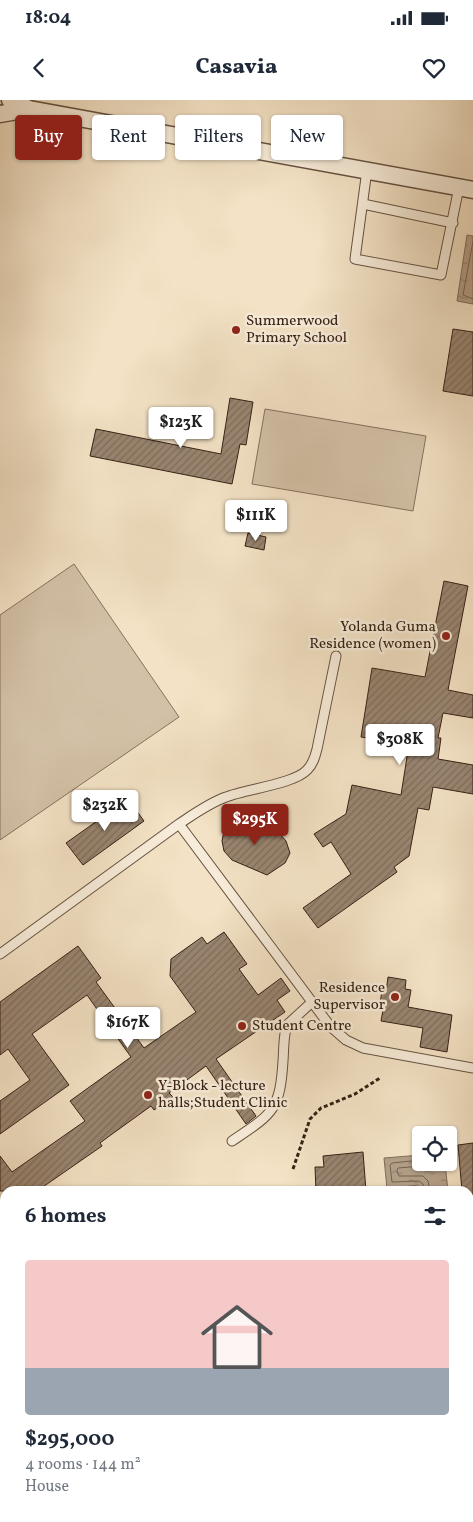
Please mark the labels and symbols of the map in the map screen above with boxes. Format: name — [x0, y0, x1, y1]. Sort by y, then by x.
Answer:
place label: Summerwood Primary School — [246, 311, 347, 349]
marker: Summerwood Primary School — [230, 324, 242, 336]
pin: $123K — [146, 406, 216, 449]
pin: $111K — [221, 500, 291, 542]
place label: Yolanda Guma Residence (women) — [309, 617, 436, 655]
marker: Yolanda Guma Residence (women) — [440, 630, 452, 642]
pin: $308K — [365, 724, 435, 766]
pin: $232K — [70, 790, 140, 832]
pin: $295K — [220, 804, 290, 846]
place label: Residence Supervisor — [313, 978, 385, 1016]
marker: Residence Supervisor — [389, 991, 401, 1003]
pin: $167K — [93, 1006, 163, 1049]
place label: Student Centre — [252, 1016, 351, 1037]
marker: Student Centre — [236, 1020, 248, 1032]
place label: Y-Block - lecture halls;Student Clinic — [158, 1076, 288, 1114]
marker: Y-Block - lecture halls;Student Clinic — [142, 1089, 154, 1101]

